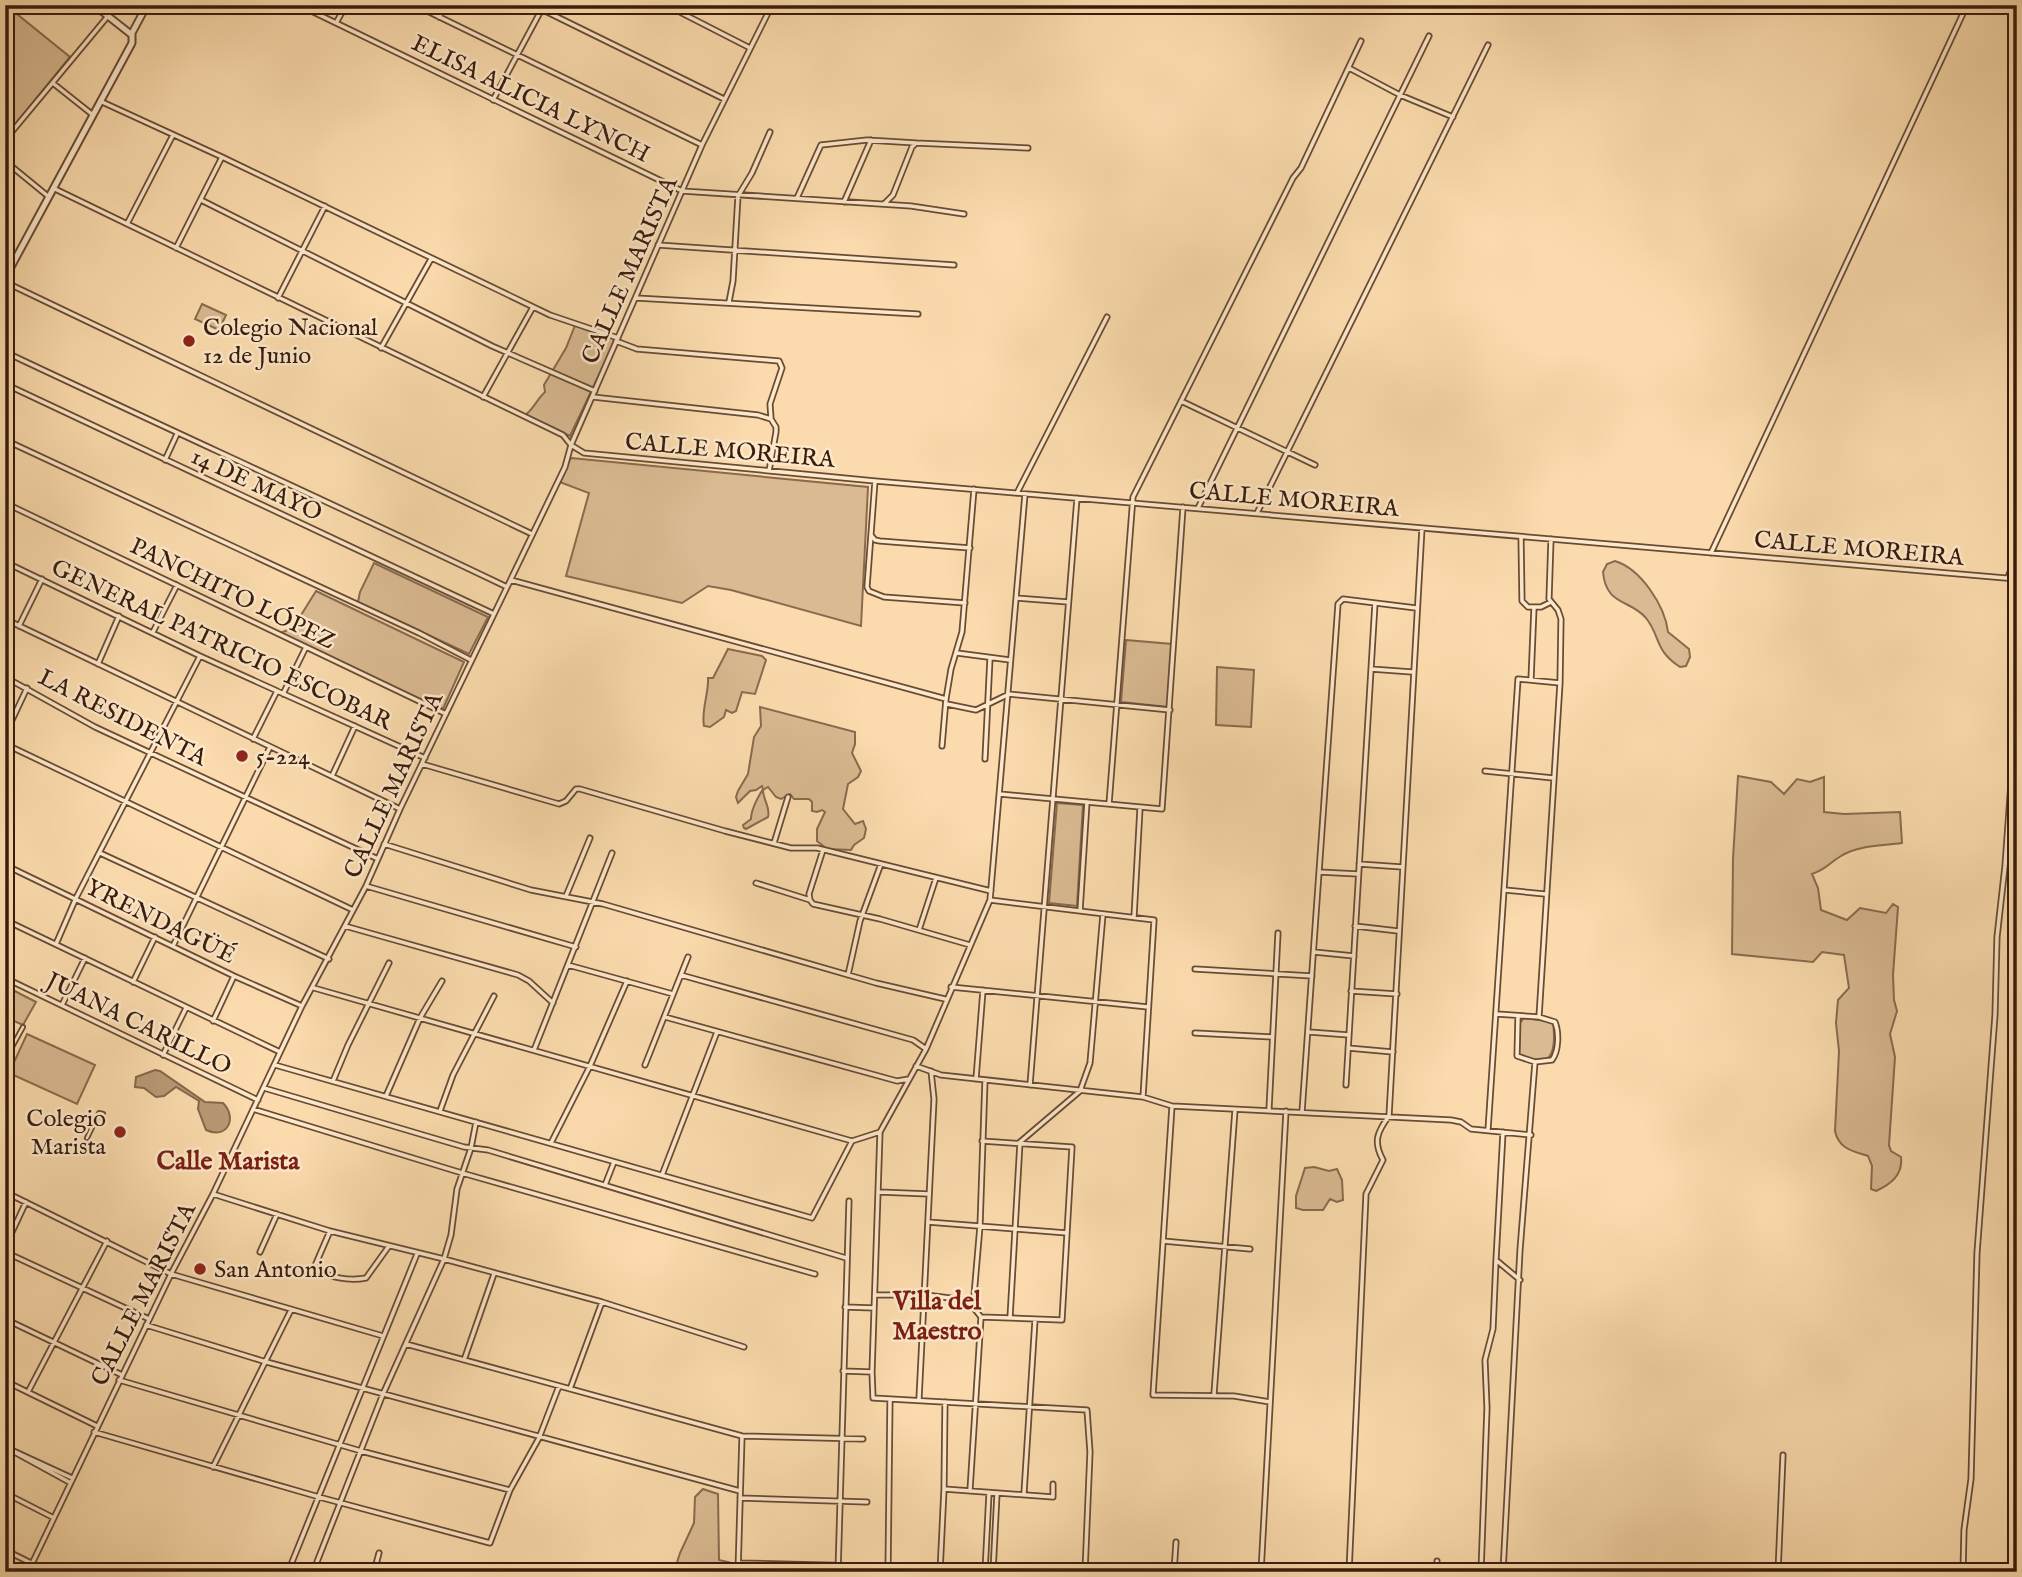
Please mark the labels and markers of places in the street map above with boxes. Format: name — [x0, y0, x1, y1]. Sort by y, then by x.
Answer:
place label: Colegio Nacional 12 de Junio — [203, 313, 378, 372]
marker: Colegio Nacional 12 de Junio — [181, 333, 197, 349]
place label: 5-224 — [256, 742, 310, 773]
marker: 5-224 — [234, 748, 250, 764]
place label: Colegio Marista — [26, 1104, 107, 1163]
marker: Colegio Marista — [112, 1124, 128, 1140]
place label: San Antonio — [214, 1255, 337, 1286]
marker: San Antonio — [192, 1261, 208, 1277]

